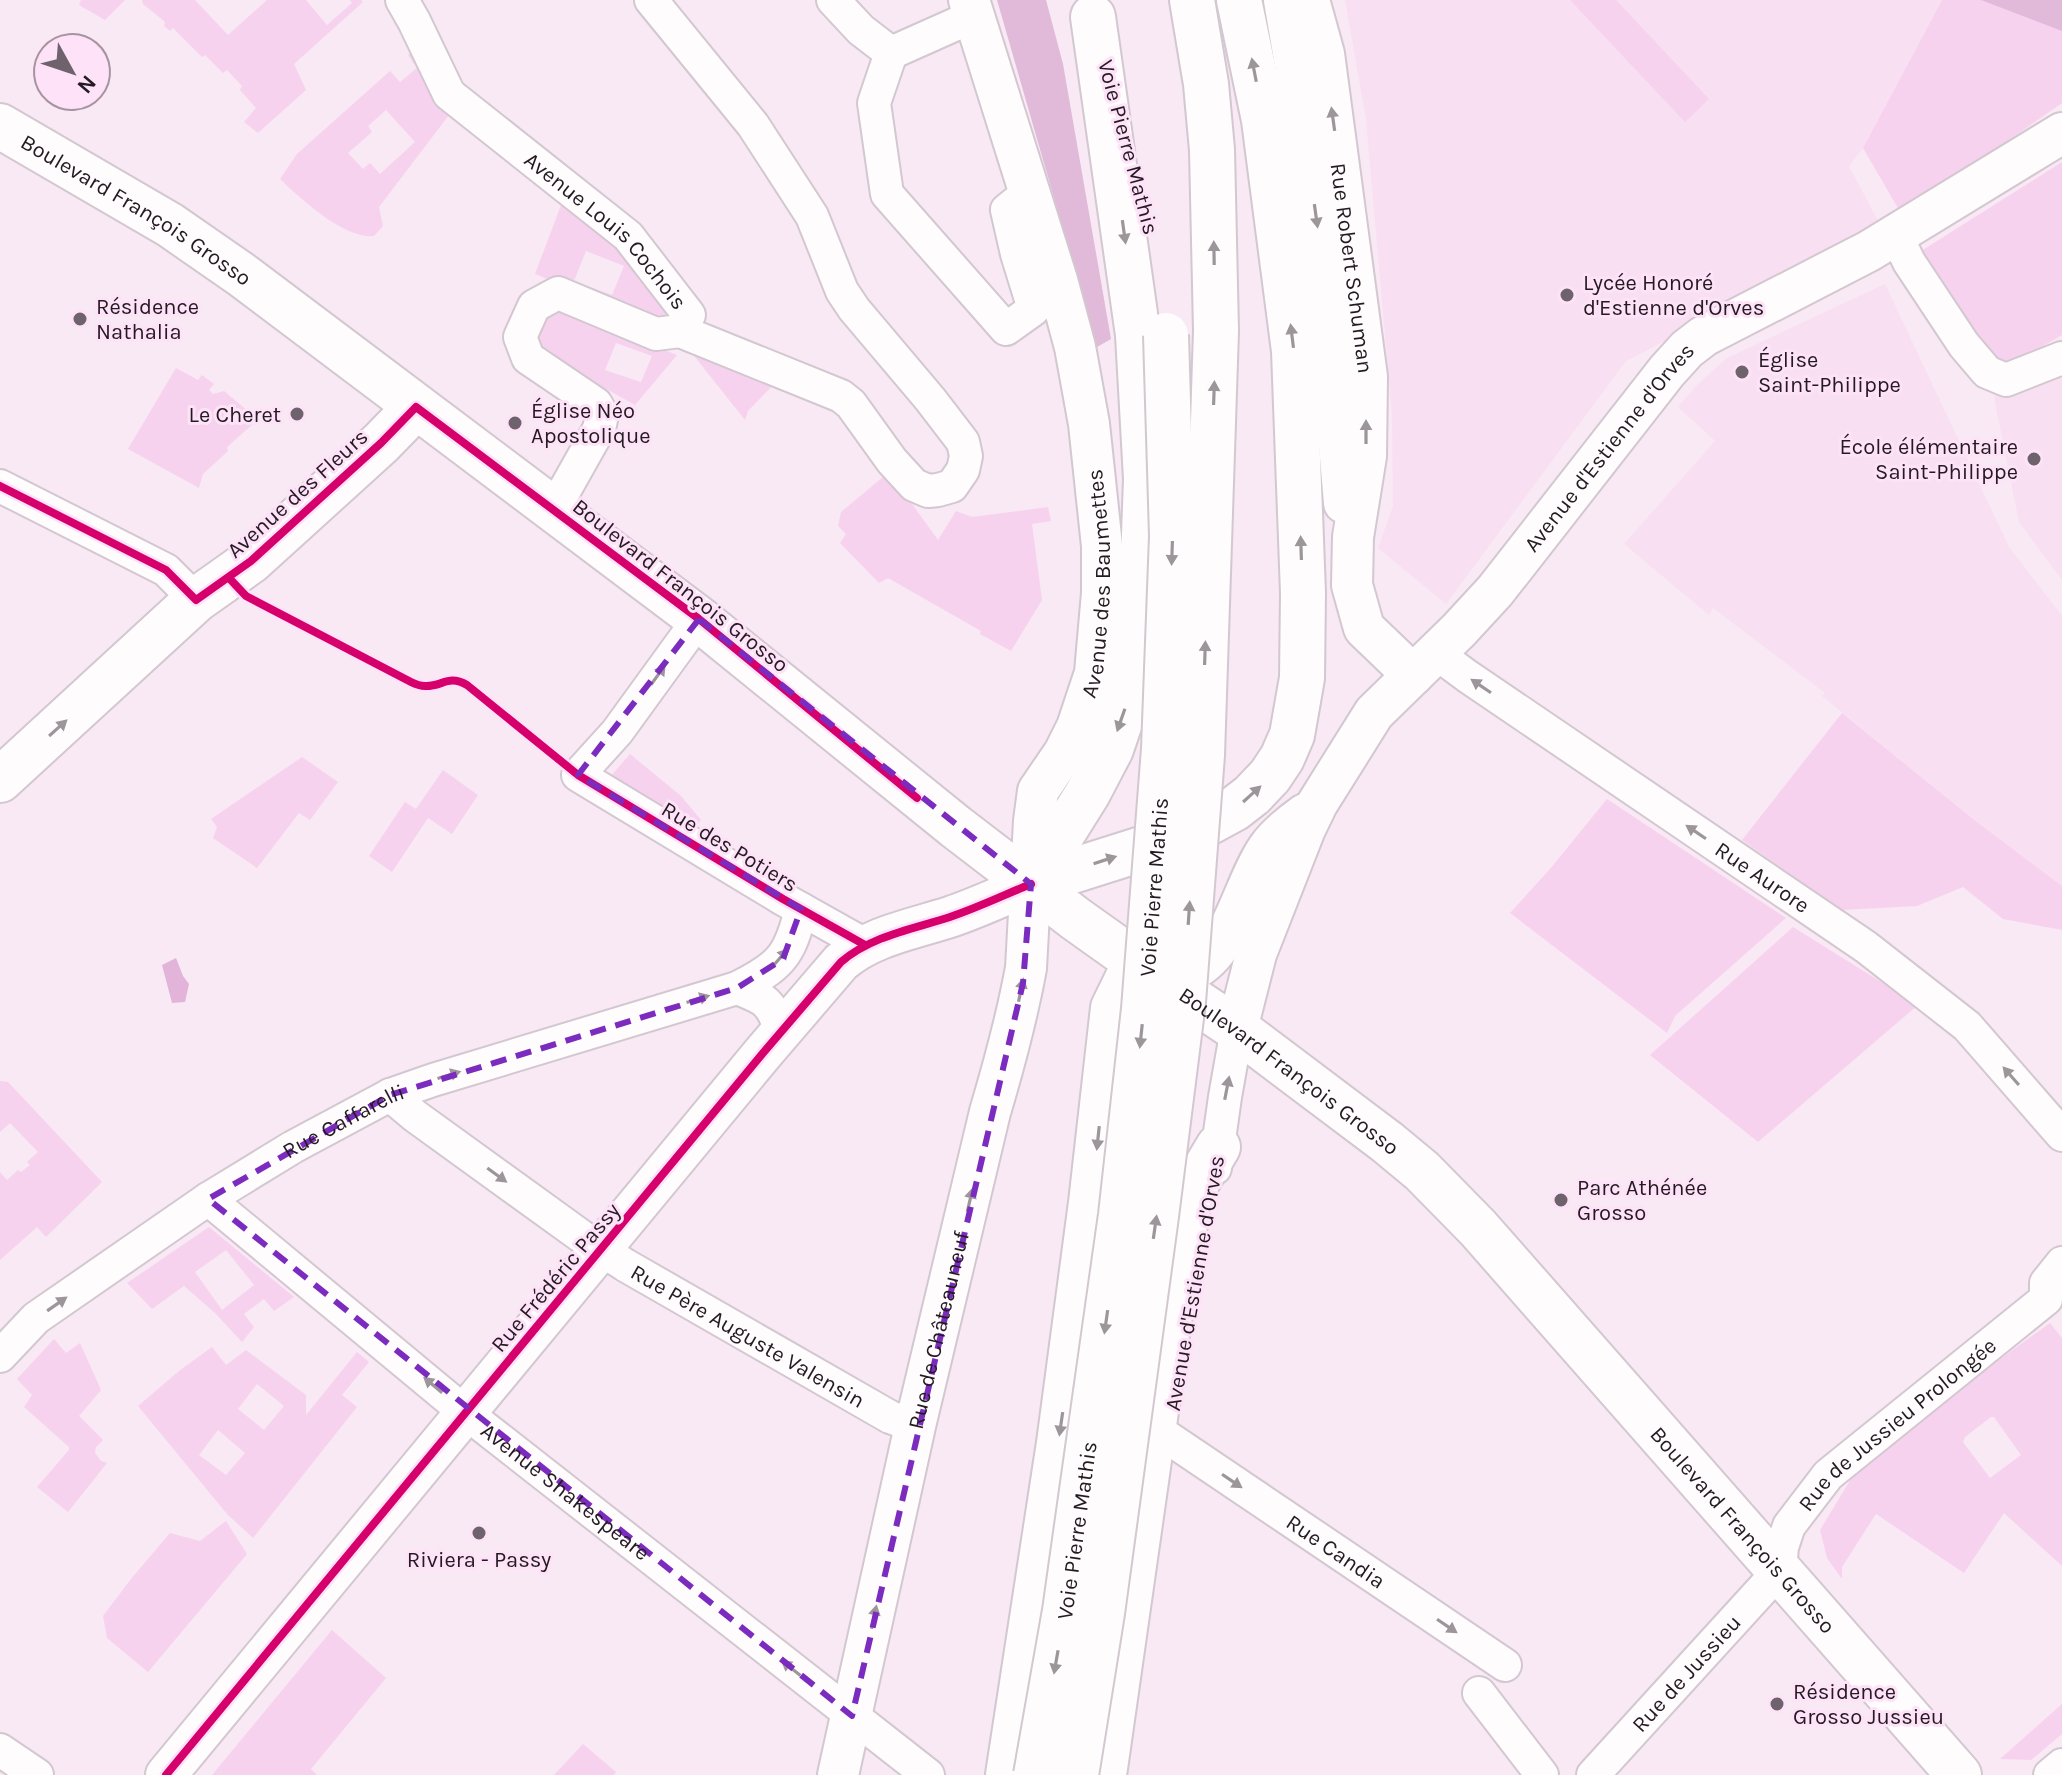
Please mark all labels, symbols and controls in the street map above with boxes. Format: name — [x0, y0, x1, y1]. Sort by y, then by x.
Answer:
north arrow — [32, 32, 112, 112]
street label: Voie Pierre Mathis — [1092, 57, 1164, 237]
one-way arrow — [1247, 58, 1259, 83]
text: N — [72, 70, 102, 99]
one-way arrow — [1326, 106, 1339, 131]
street label: Boulevard François Grosso — [16, 129, 256, 292]
street label: Avenue Louis Cochois — [519, 147, 692, 315]
street label: Rue Robert Schuman — [1325, 161, 1378, 375]
one-way arrow — [1310, 203, 1323, 228]
one-way arrow — [1117, 220, 1130, 245]
one-way arrow — [1208, 240, 1221, 265]
place label: Lycée Honoré d'Estienne d'Orves — [1583, 270, 1764, 321]
marker: Lycée Honoré d'Estienne d'Orves — [1558, 286, 1576, 304]
place label: Résidence Nathalia — [96, 294, 199, 345]
marker: Résidence Nathalia — [71, 310, 89, 328]
one-way arrow — [1286, 323, 1299, 348]
street label: Avenue d'Estienne d'Orves — [1519, 338, 1700, 557]
place label: Église Saint-Philippe — [1758, 346, 1901, 398]
marker: Église Saint-Philippe — [1733, 363, 1751, 381]
one-way arrow — [1208, 380, 1220, 405]
place label: Église Néo Apostolique — [531, 397, 651, 449]
place label: Le Cheret — [189, 402, 281, 428]
marker: Le Cheret — [288, 405, 306, 423]
marker: Église Néo Apostolique — [506, 414, 524, 432]
one-way arrow — [1360, 419, 1372, 444]
street label: Avenue des Fleurs — [222, 424, 373, 564]
place label: École élémentaire Saint-Philippe — [1839, 433, 2018, 485]
marker: École élémentaire Saint-Philippe — [2025, 450, 2043, 468]
street label: Avenue des Baumettes — [1076, 468, 1116, 701]
street label: Boulevard François Grosso — [567, 493, 793, 678]
one-way arrow — [1295, 535, 1308, 560]
one-way arrow — [1165, 541, 1178, 566]
one-way arrow — [1199, 640, 1212, 665]
one-way arrow — [650, 665, 665, 686]
one-way arrow — [1470, 679, 1491, 694]
one-way arrow — [1114, 708, 1126, 732]
one-way arrow — [48, 719, 67, 737]
one-way arrow — [1242, 785, 1261, 803]
street label: Rue des Potiers — [657, 796, 802, 898]
street label: Voie Pierre Mathis — [1135, 797, 1174, 978]
one-way arrow — [1685, 825, 1706, 840]
street label: Rue Aurore — [1710, 836, 1814, 919]
one-way arrow — [1093, 854, 1117, 866]
one-way arrow — [1183, 900, 1196, 925]
one-way arrow — [771, 948, 788, 968]
one-way arrow — [1015, 977, 1028, 1002]
street label: Boulevard François Grosso — [1174, 982, 1404, 1161]
one-way arrow — [687, 993, 711, 1005]
one-way arrow — [1134, 1024, 1147, 1049]
one-way arrow — [2002, 1066, 2020, 1085]
one-way arrow — [438, 1068, 462, 1081]
one-way arrow — [1221, 1075, 1233, 1100]
street label: Rue Caffarelli — [278, 1079, 408, 1164]
one-way arrow — [1092, 1126, 1105, 1151]
street label: Avenue d'Estienne d'Orves — [1160, 1153, 1230, 1413]
one-way arrow — [486, 1167, 508, 1183]
place label: Parc Athénée Grosso — [1577, 1175, 1707, 1226]
one-way arrow — [964, 1187, 976, 1212]
marker: Parc Athénée Grosso — [1552, 1191, 1570, 1209]
street label: Rue Frédéric Passy — [486, 1198, 626, 1358]
one-way arrow — [1149, 1214, 1162, 1239]
street label: Rue de Châteauneuf — [903, 1228, 975, 1432]
street label: Rue Père Auguste Valensin — [626, 1259, 869, 1414]
one-way arrow — [47, 1297, 68, 1312]
one-way arrow — [1099, 1310, 1112, 1335]
street label: Rue de Jussieu Prolongée — [1793, 1333, 2002, 1517]
one-way arrow — [423, 1377, 443, 1394]
one-way arrow — [1054, 1412, 1067, 1437]
street label: Avenue Shakespeare — [476, 1418, 655, 1566]
street label: Boulevard François Grosso — [1645, 1421, 1840, 1639]
street label: Voie Pierre Mathis — [1052, 1440, 1103, 1622]
one-way arrow — [1221, 1473, 1242, 1488]
street label: Rue Candia — [1281, 1509, 1390, 1595]
marker: Riviera - Passy — [470, 1524, 488, 1542]
place label: Riviera - Passy — [407, 1547, 551, 1573]
one-way arrow — [868, 1604, 881, 1629]
street label: Rue de Jussieu — [1627, 1610, 1747, 1738]
one-way arrow — [1437, 1618, 1458, 1633]
one-way arrow — [1050, 1650, 1062, 1675]
one-way arrow — [781, 1661, 801, 1677]
place label: Résidence Grosso Jussieu — [1793, 1679, 1944, 1730]
marker: Résidence Grosso Jussieu — [1768, 1695, 1786, 1713]

